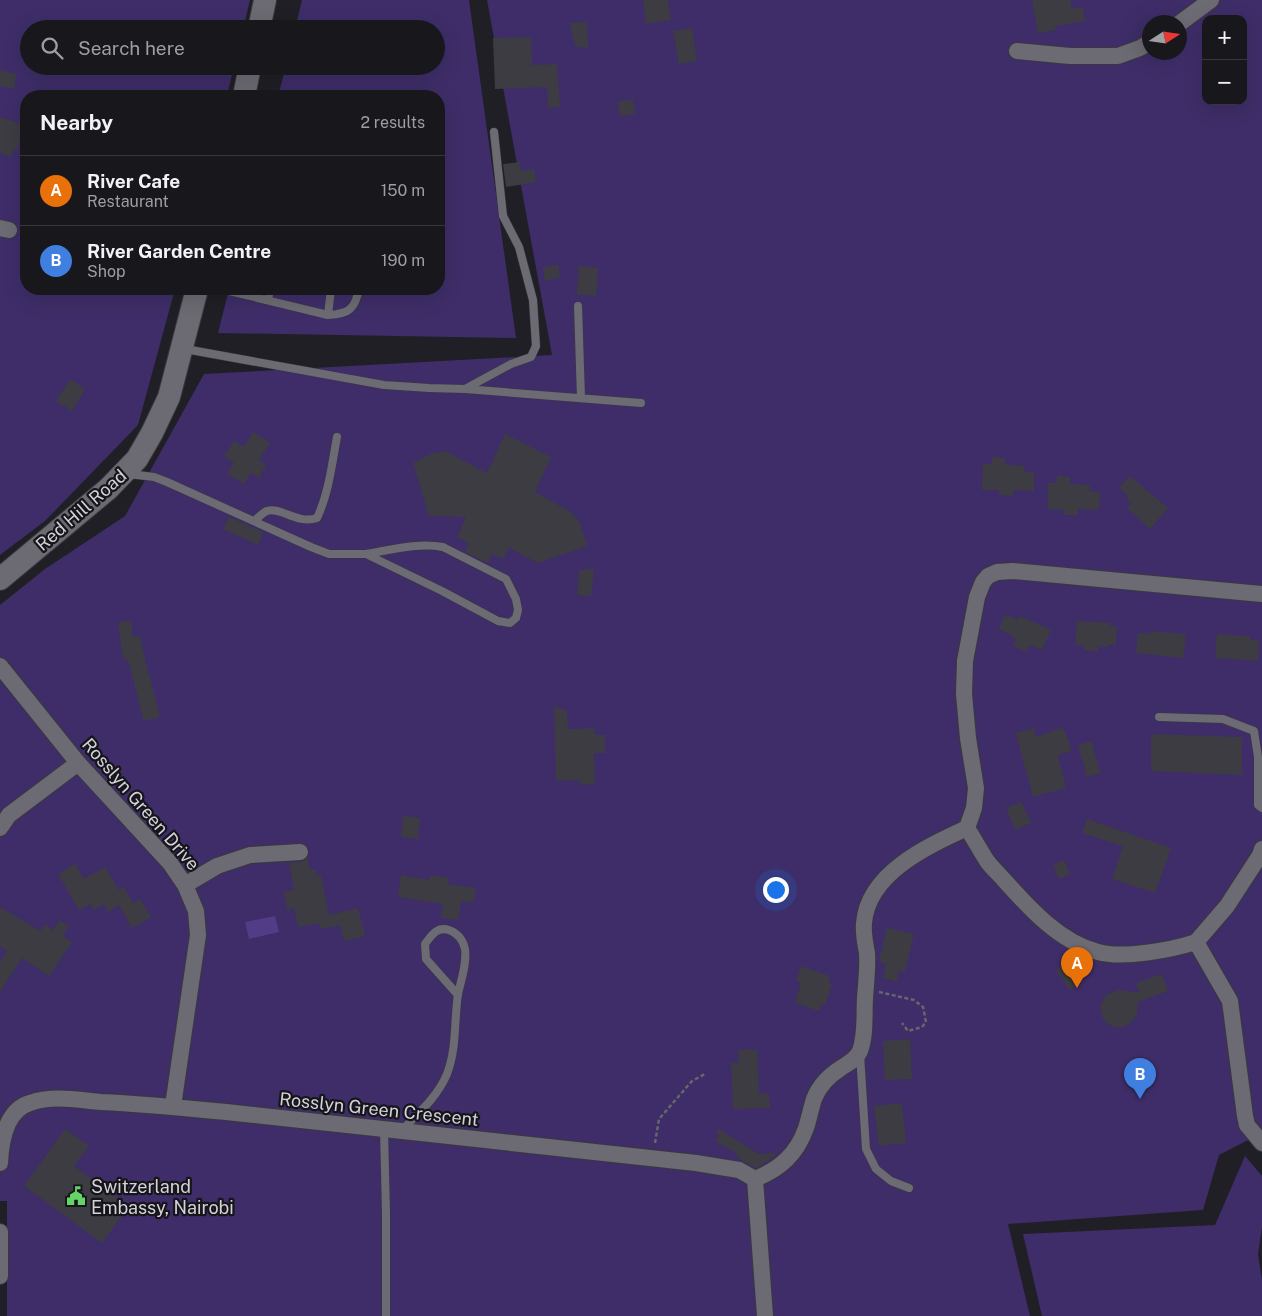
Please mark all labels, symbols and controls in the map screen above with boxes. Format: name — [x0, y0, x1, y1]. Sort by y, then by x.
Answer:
north arrow — [1142, 15, 1187, 60]
map controls — [1202, 15, 1247, 105]
button: + — [1202, 15, 1247, 60]
search box — [20, 20, 445, 75]
icon: search — [38, 34, 66, 62]
text: Search here — [78, 37, 185, 59]
button: − — [1202, 60, 1247, 105]
text: Nearby — [40, 110, 113, 135]
text: 2 results — [360, 113, 425, 132]
text: River Cafe — [87, 170, 180, 192]
text: A — [50, 181, 62, 200]
text: 150 m — [381, 181, 425, 200]
text: Restaurant — [87, 192, 169, 211]
text: River Garden Centre — [87, 240, 271, 262]
text: B — [51, 251, 61, 270]
text: 190 m — [381, 251, 425, 270]
text: Shop — [87, 262, 126, 281]
street label: Red Hill Road — [31, 465, 131, 555]
street label: Rosslyn Green Drive — [78, 734, 204, 874]
your location — [763, 877, 789, 903]
pin: A — [1061, 947, 1093, 988]
pin: B — [1124, 1058, 1156, 1099]
street label: Rosslyn Green Crescent — [278, 1088, 480, 1130]
place label: Switzerland Embassy, Nairobi — [91, 1176, 234, 1218]
public building icon: Switzerland Embassy, Nairobi — [65, 1185, 87, 1207]

